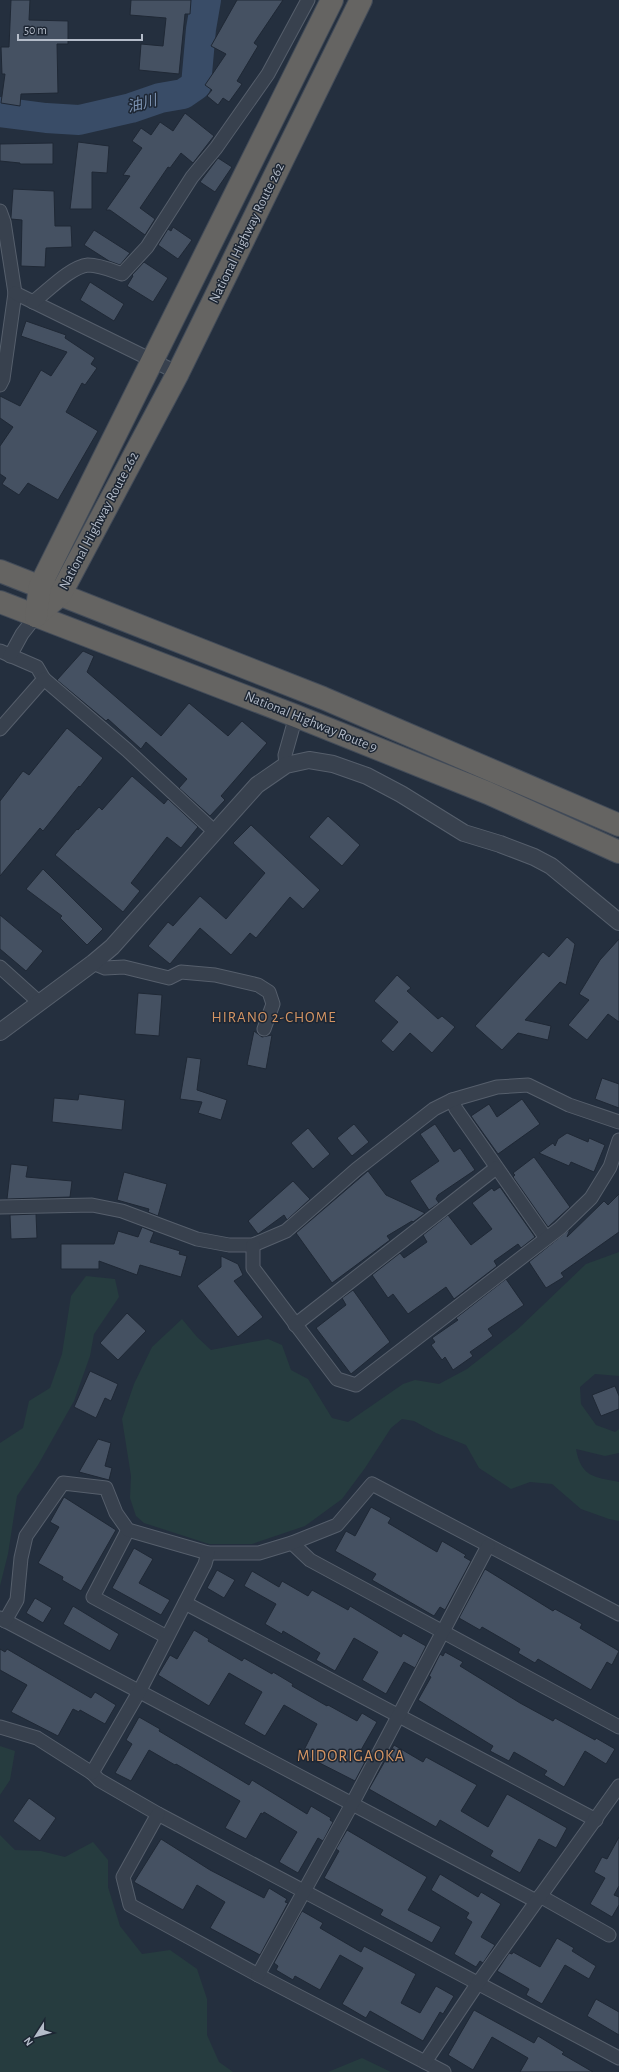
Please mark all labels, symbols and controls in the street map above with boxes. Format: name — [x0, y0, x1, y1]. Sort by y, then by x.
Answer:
scale bar — [18, 16, 142, 42]
text: 50 m — [24, 24, 47, 36]
water label: 油川 — [125, 92, 160, 115]
street label: National Highway Route 262 — [207, 161, 287, 305]
street label: National Highway Route 262 — [57, 450, 141, 592]
street label: National Highway Route 9 — [243, 689, 379, 755]
district label: HIRANO 2-CHOME — [211, 1010, 337, 1025]
district label: MIDORIGAOKA — [297, 1748, 405, 1764]
north arrow — [16, 2016, 56, 2056]
text: N — [22, 2035, 35, 2048]

